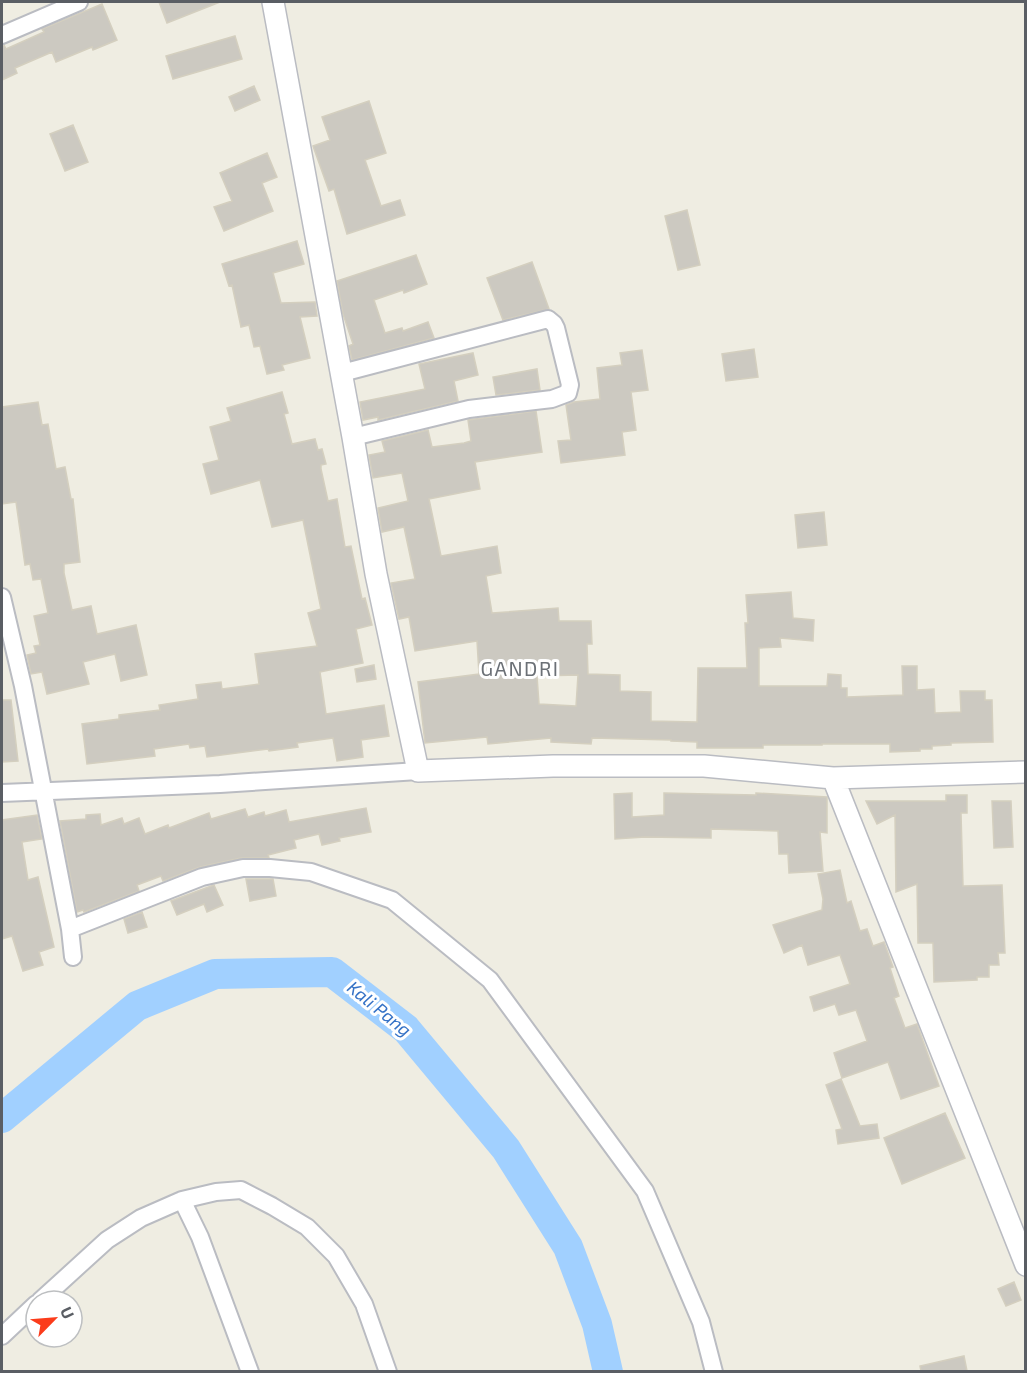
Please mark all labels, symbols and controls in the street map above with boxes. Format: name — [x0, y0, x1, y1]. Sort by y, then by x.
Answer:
district label: GANDRI — [481, 656, 559, 680]
water label: Kali Pang — [343, 976, 416, 1041]
north arrow — [24, 1289, 84, 1349]
text: U — [57, 1303, 79, 1321]

